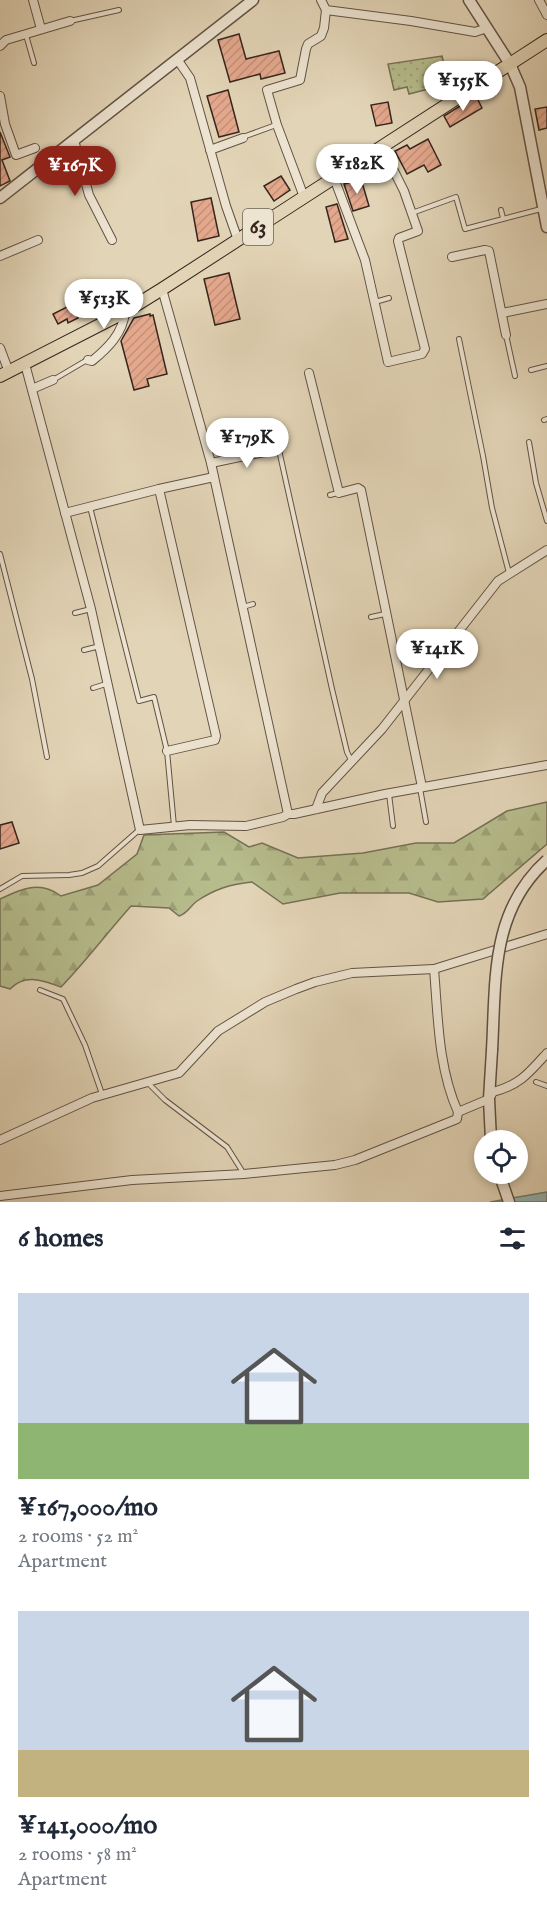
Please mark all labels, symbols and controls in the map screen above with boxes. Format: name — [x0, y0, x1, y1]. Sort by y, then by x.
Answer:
pin: ¥155K — [421, 61, 505, 112]
text: ¥155K — [438, 68, 489, 93]
pin: ¥182K — [315, 144, 399, 195]
pin: ¥167K — [33, 146, 117, 197]
text: ¥182K — [330, 151, 384, 176]
text: ¥167K — [48, 153, 102, 178]
road number: 63 — [243, 209, 273, 245]
pin: ¥513K — [62, 279, 146, 330]
text: ¥513K — [78, 286, 130, 311]
pin: ¥179K — [205, 418, 289, 469]
text: ¥179K — [220, 425, 274, 450]
pin: ¥141K — [395, 629, 479, 680]
text: ¥141K — [410, 636, 464, 661]
map controls — [474, 1130, 528, 1184]
button: locate — [474, 1130, 528, 1184]
text: 6 homes — [18, 1222, 103, 1255]
icon: filters — [496, 1222, 529, 1255]
icon: home — [220, 1332, 328, 1440]
text: ¥167,000/mo — [18, 1491, 158, 1524]
text: 2 rooms · 52 m² — [18, 1524, 138, 1549]
text: Apartment — [18, 1549, 107, 1574]
icon: home — [220, 1650, 328, 1758]
text: ¥141,000/mo — [18, 1809, 157, 1842]
text: 2 rooms · 58 m² — [18, 1842, 137, 1867]
text: Apartment — [18, 1867, 107, 1892]

